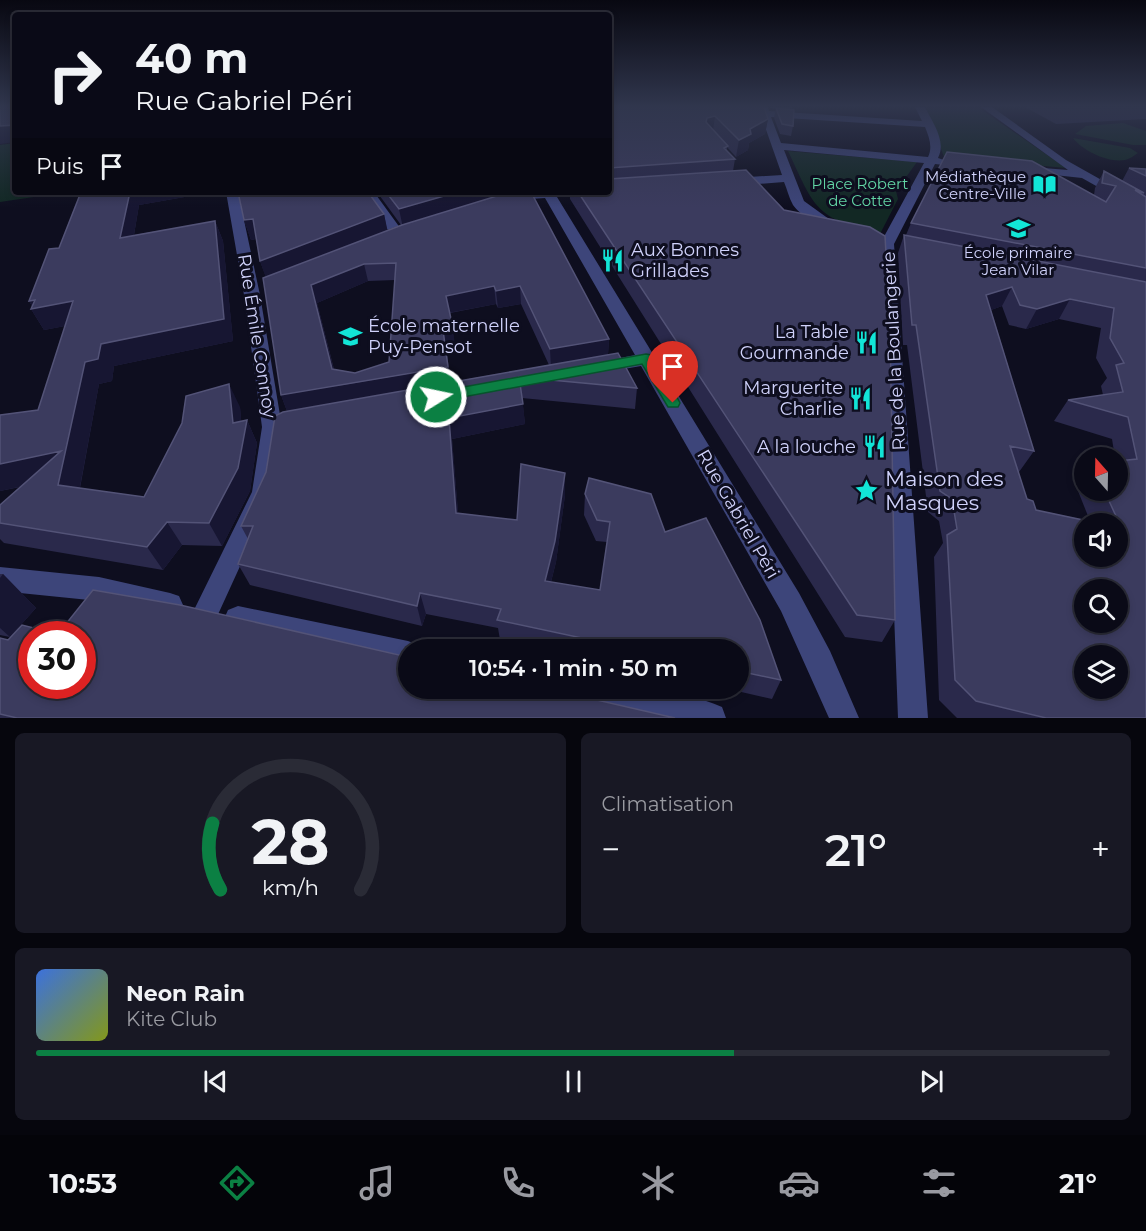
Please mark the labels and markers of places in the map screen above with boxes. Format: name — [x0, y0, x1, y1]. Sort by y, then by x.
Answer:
place label: Médiathèque Centre-Ville — [925, 167, 1026, 203]
library icon: Médiathèque Centre-Ville — [1031, 172, 1057, 198]
school or university icon: École primaire Jean Vilar — [1005, 215, 1031, 241]
place label: Aux Bonnes Grillades — [631, 239, 739, 282]
place label: École primaire Jean Vilar — [964, 243, 1072, 279]
restaurant icon: Aux Bonnes Grillades — [600, 247, 626, 273]
place label: École maternelle Puy-Pensot — [368, 315, 520, 358]
place label: La Table Gourmande — [740, 321, 849, 364]
school or university icon: École maternelle Puy-Pensot — [337, 323, 363, 349]
restaurant icon: La Table Gourmande — [854, 329, 880, 355]
pin — [647, 341, 698, 403]
place label: Marguerite Charlie — [743, 377, 843, 420]
restaurant icon: Marguerite Charlie — [848, 385, 874, 411]
restaurant icon: A la louche — [861, 434, 887, 460]
place label: A la louche — [757, 436, 856, 458]
place label: Maison des Masques — [885, 466, 1003, 515]
place icon: Maison des Masques — [854, 477, 880, 503]

